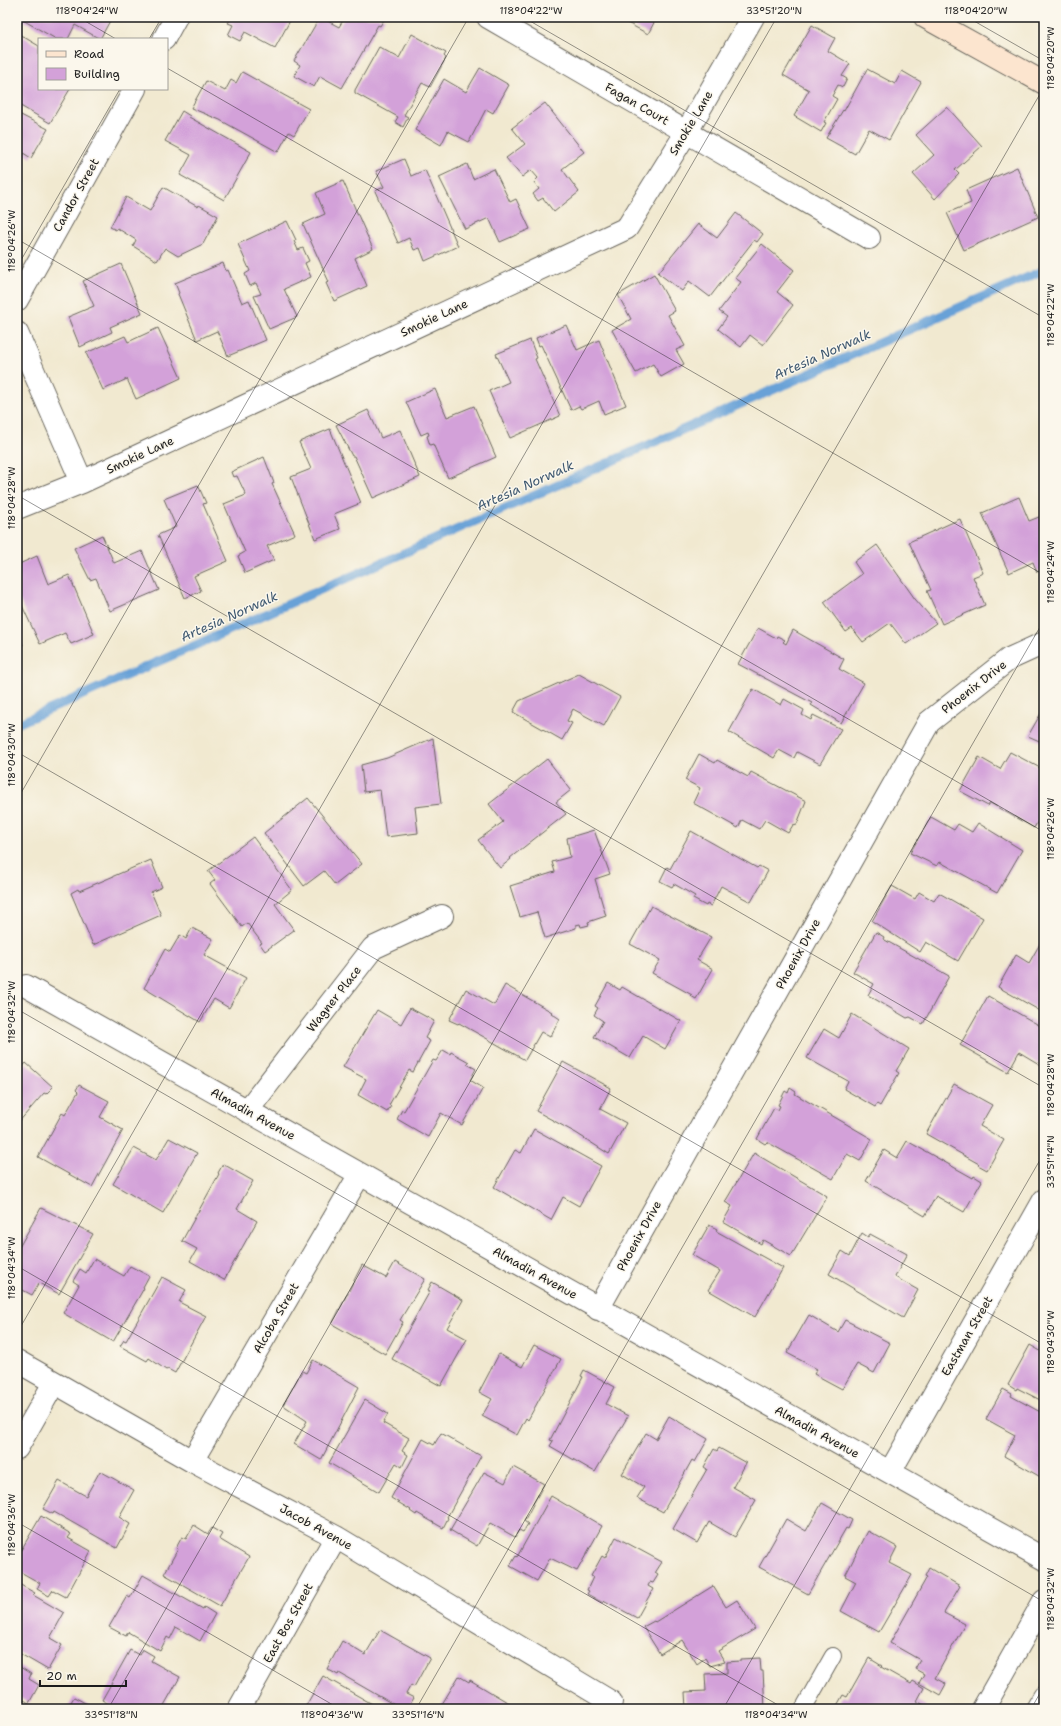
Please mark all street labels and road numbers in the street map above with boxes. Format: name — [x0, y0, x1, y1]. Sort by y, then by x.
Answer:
street label: Fagan Court — [602, 79, 672, 129]
street label: Smokie Lane — [665, 88, 717, 158]
street label: Candor Street — [49, 155, 103, 235]
street label: Smokie Lane — [398, 295, 470, 341]
street label: Smokie Lane — [104, 432, 176, 478]
street label: Phoenix Drive — [938, 656, 1010, 717]
street label: Phoenix Drive — [772, 916, 824, 992]
street label: Wagner Place — [303, 962, 365, 1035]
street label: Almadin Avenue — [208, 1084, 298, 1144]
street label: Phoenix Drive — [613, 1198, 665, 1274]
street label: Almadin Avenue — [490, 1243, 580, 1303]
street label: Alcoba Street — [249, 1280, 303, 1356]
street label: Eastman Street — [938, 1293, 996, 1379]
street label: Almadin Avenue — [772, 1402, 862, 1462]
street label: Jacob Avenue — [277, 1500, 355, 1554]
street label: East Bos Street — [259, 1580, 317, 1666]

